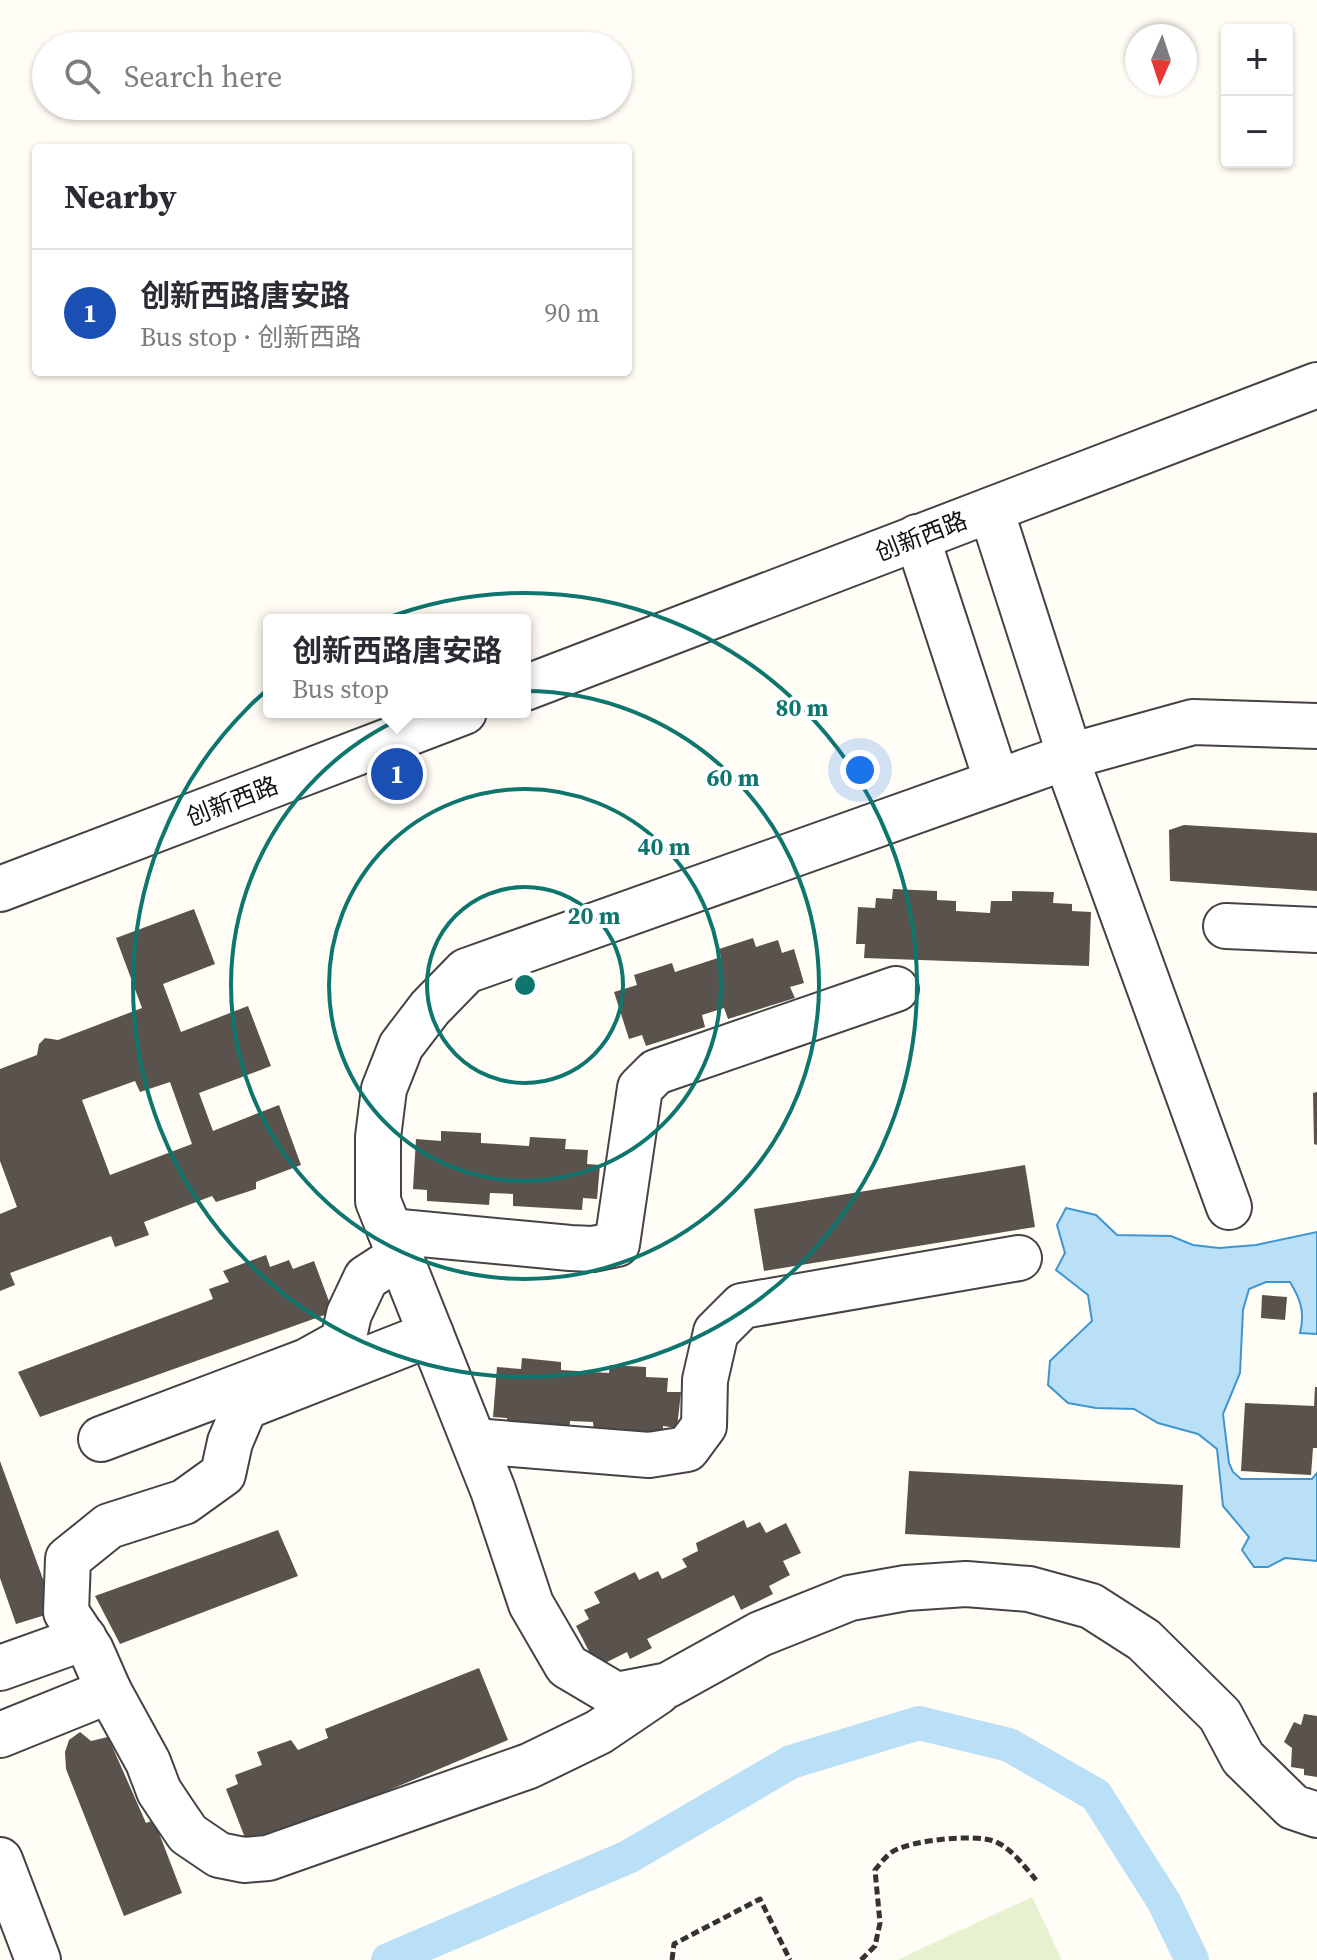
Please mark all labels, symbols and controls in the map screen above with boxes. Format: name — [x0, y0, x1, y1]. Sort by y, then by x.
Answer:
north arrow — [1125, 24, 1197, 96]
map controls — [1221, 24, 1293, 168]
button: + — [1221, 24, 1293, 96]
search box — [32, 32, 632, 120]
icon: search — [60, 54, 104, 98]
text: Search here — [124, 56, 282, 97]
button: − — [1221, 96, 1293, 168]
text: Nearby — [64, 173, 177, 219]
text: 创新西路唐安路 — [140, 275, 350, 316]
text: 1 — [83, 295, 97, 331]
text: 90 m — [545, 295, 600, 331]
text: Bus stop · 创新西路 — [140, 319, 361, 355]
street label: 创新西路 — [870, 503, 972, 569]
popup — [263, 614, 531, 718]
text: 创新西路唐安路 — [292, 630, 502, 671]
text: Bus stop — [292, 671, 389, 707]
text: 80 m — [776, 691, 829, 724]
pin: 1 — [371, 744, 423, 804]
your location — [840, 750, 880, 790]
text: 60 m — [707, 761, 760, 794]
street label: 创新西路 — [181, 768, 283, 834]
text: 40 m — [638, 830, 691, 863]
text: 20 m — [568, 899, 621, 932]
centre of rings — [511, 971, 539, 999]

